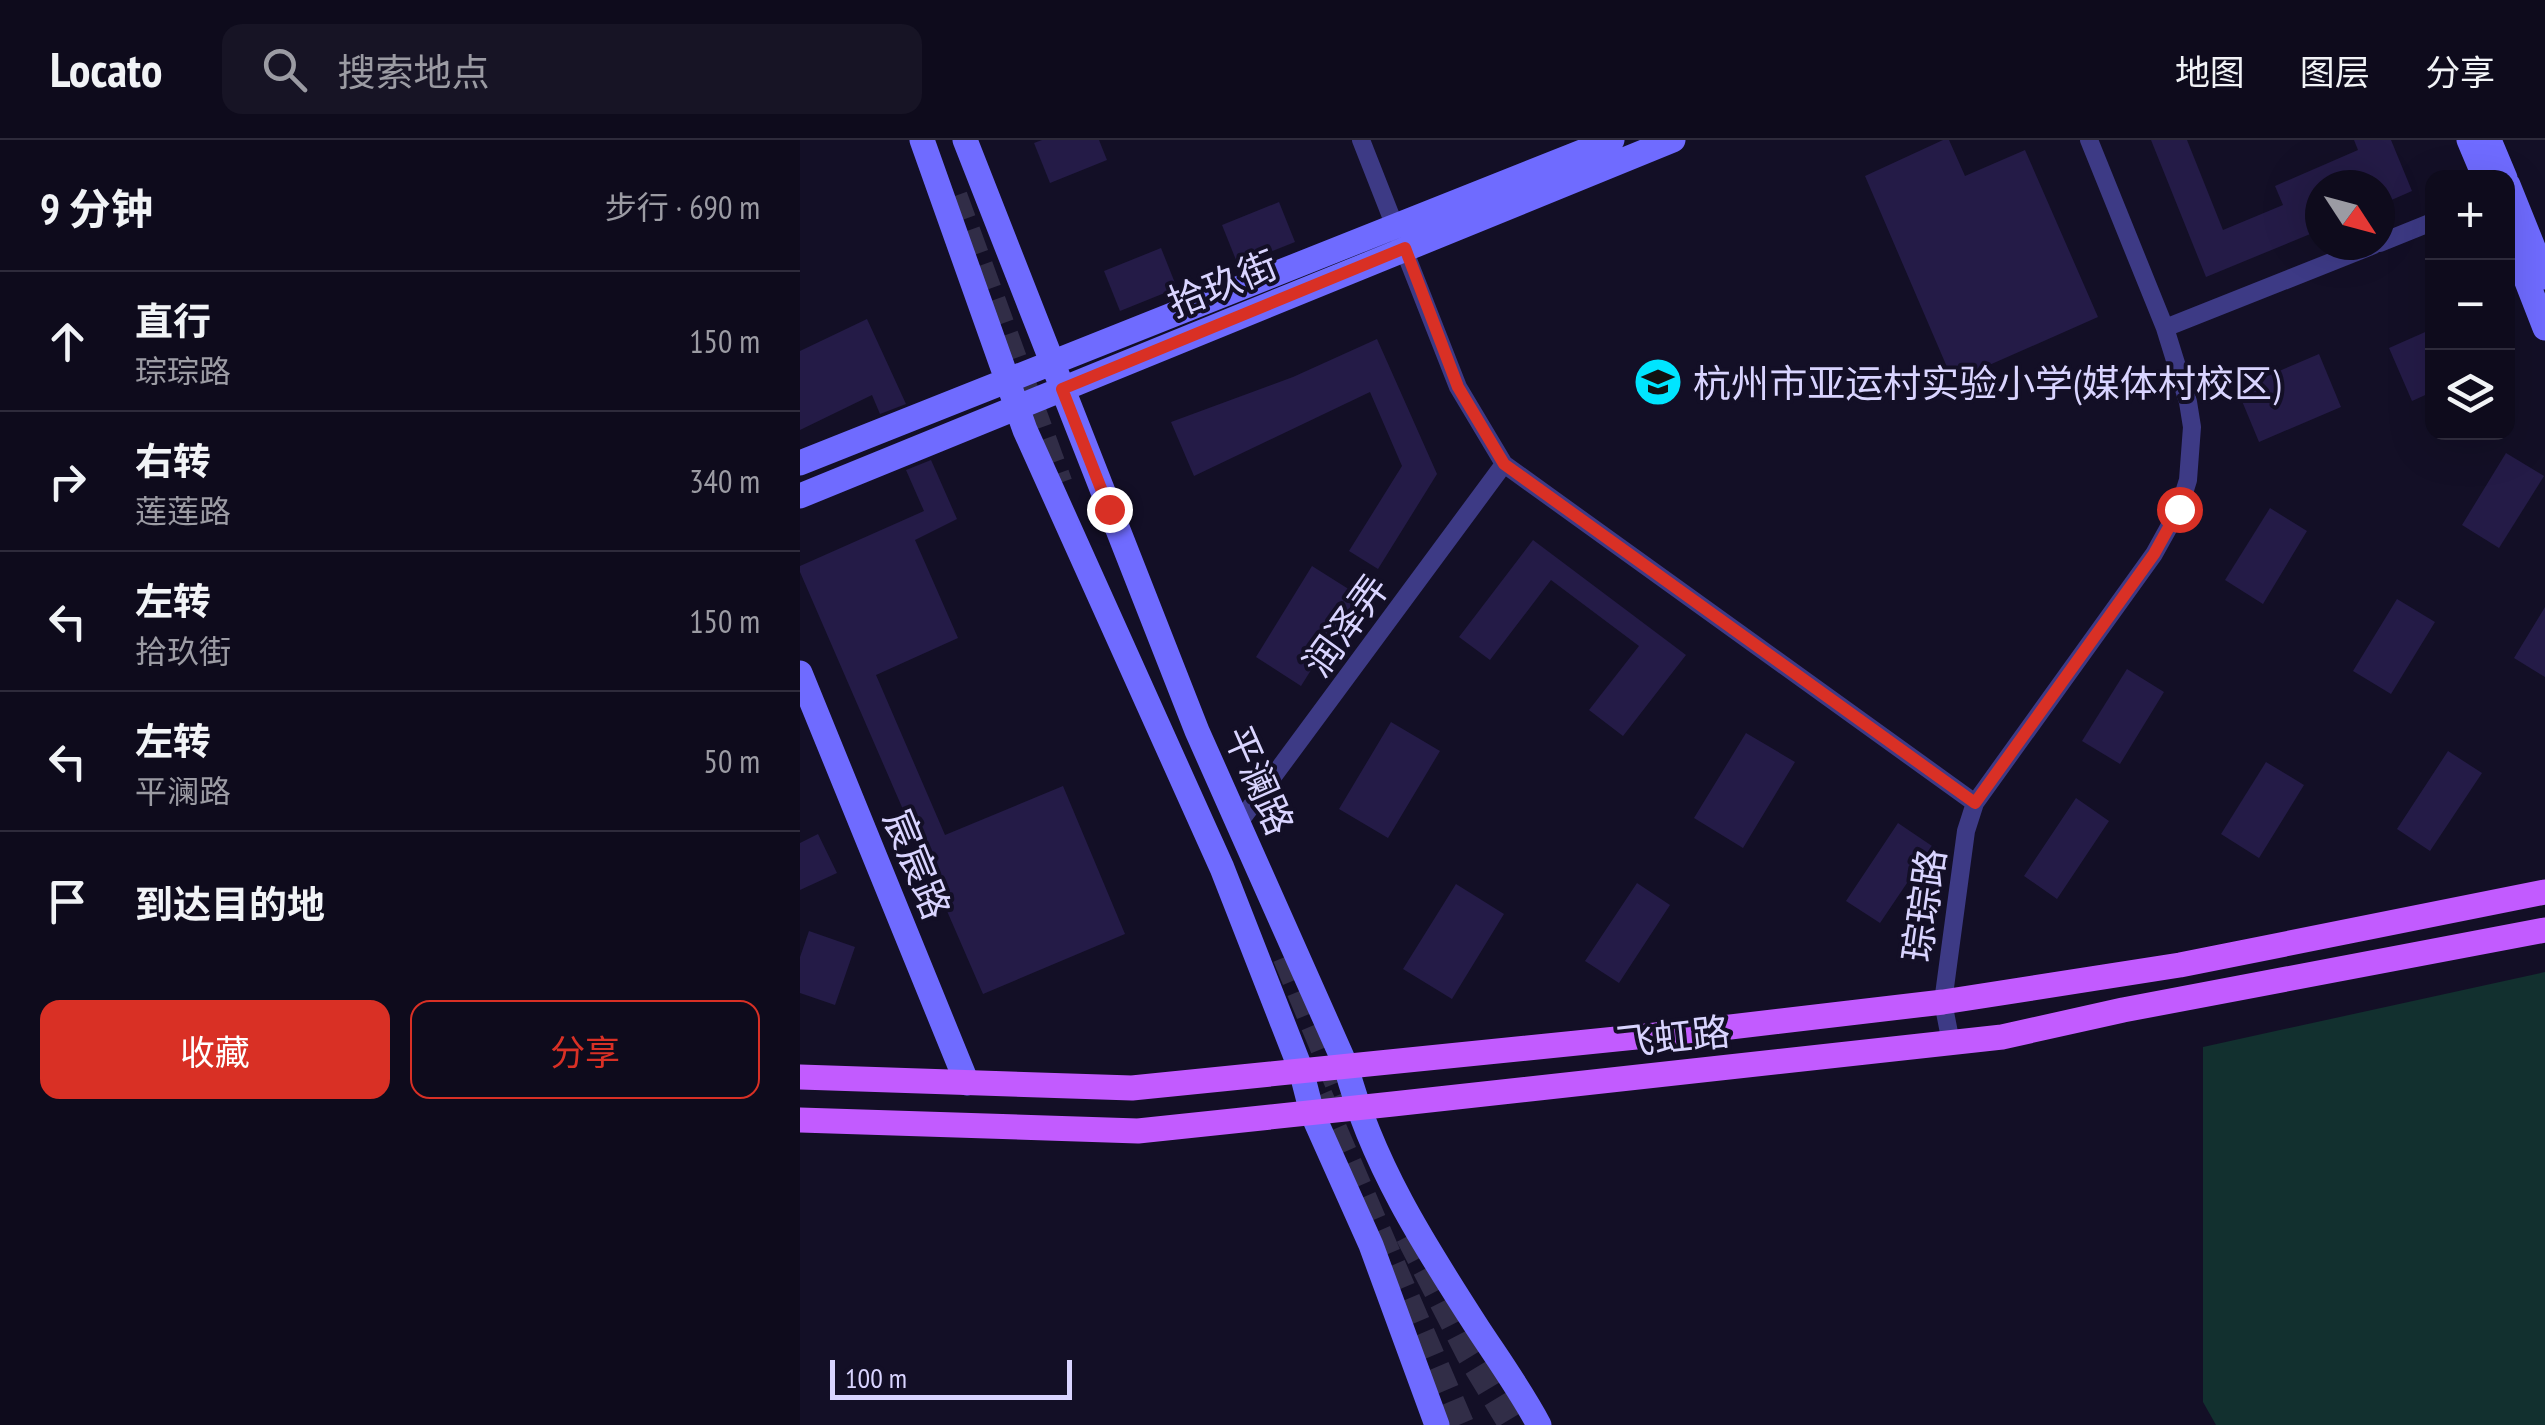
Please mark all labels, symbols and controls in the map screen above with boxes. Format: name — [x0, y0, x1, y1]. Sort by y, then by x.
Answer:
search box — [222, 24, 922, 114]
text: Locato — [50, 38, 162, 100]
icon: search — [257, 42, 312, 97]
text: 搜索地点 — [337, 47, 489, 96]
text: 地图 — [2175, 49, 2245, 95]
text: 图层 — [2300, 49, 2370, 95]
text: 分享 — [2425, 49, 2495, 95]
north arrow — [2305, 170, 2395, 260]
map controls — [2425, 170, 2515, 440]
button: + — [2425, 170, 2515, 260]
text: 9 分钟 — [40, 181, 153, 236]
text: 步行 · 690 m — [605, 186, 760, 228]
street label: 拾玖街 — [1160, 239, 1284, 327]
button: − — [2425, 260, 2515, 350]
text: 直行 — [135, 296, 211, 345]
icon: ahead — [40, 314, 95, 369]
text: 150 m — [689, 320, 760, 362]
text: 琮琮路 — [135, 350, 231, 392]
button: layers — [2425, 350, 2515, 440]
school or university icon: 杭州市亚运村实验小学(媒体村校区) — [1632, 356, 1684, 408]
place label: 杭州市亚运村实验小学(媒体村校区) — [1693, 358, 2281, 407]
text: 右转 — [135, 436, 211, 485]
icon: right — [40, 454, 95, 509]
text: 340 m — [689, 460, 760, 502]
route end — [1087, 487, 1133, 533]
route start — [2157, 487, 2203, 533]
text: 莲莲路 — [135, 490, 231, 532]
street label: 润泽弄 — [1292, 564, 1398, 686]
text: 左转 — [135, 576, 211, 625]
icon: left — [40, 594, 95, 649]
text: 150 m — [689, 600, 760, 642]
text: 拾玖街 — [135, 630, 231, 672]
text: 左转 — [135, 716, 211, 765]
street label: 平澜路 — [1214, 718, 1306, 842]
icon: left — [40, 734, 95, 789]
text: 50 m — [704, 740, 760, 782]
text: 平澜路 — [135, 770, 231, 812]
street label: 宸宸路 — [874, 802, 962, 926]
street label: 琮琮路 — [1891, 845, 1955, 965]
icon: arrive — [40, 874, 95, 929]
text: 到达目的地 — [135, 879, 325, 928]
button: 收藏 — [40, 1000, 390, 1099]
button: 分享 — [410, 1000, 760, 1099]
street label: 飞虹路 — [1614, 1006, 1732, 1066]
scale bar — [830, 1355, 1072, 1400]
text: 100 m — [845, 1359, 907, 1396]

